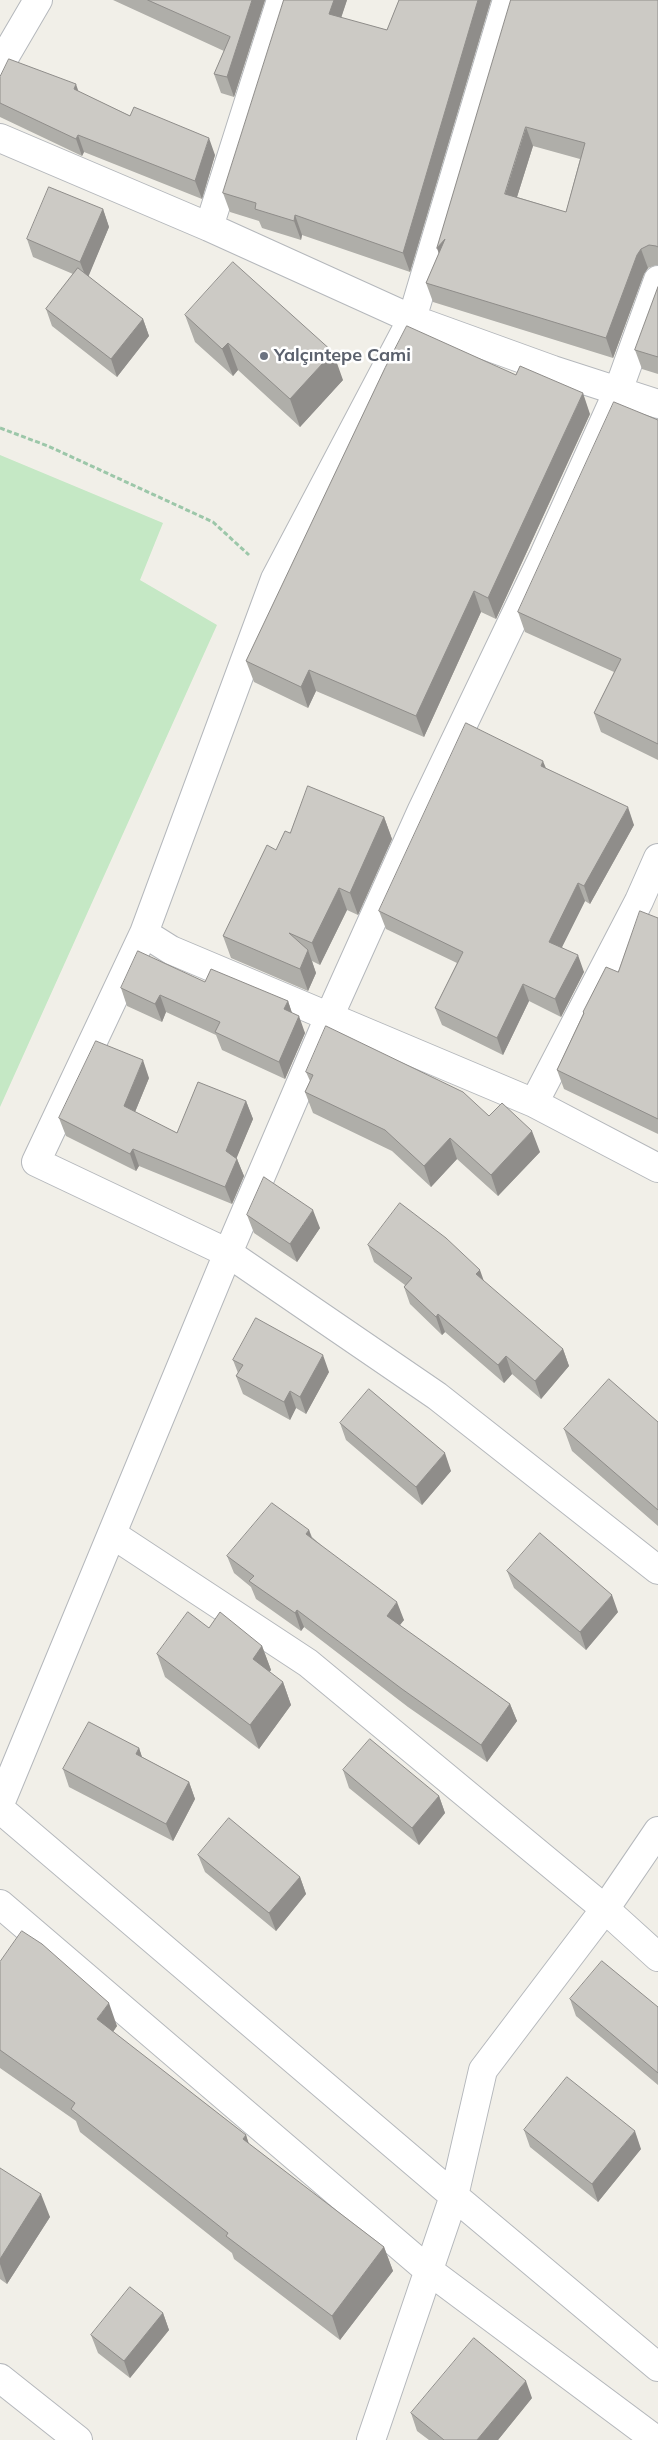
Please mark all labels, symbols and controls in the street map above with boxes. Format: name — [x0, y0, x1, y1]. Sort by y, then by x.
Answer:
place label: Yalçıntepe Cami — [274, 345, 411, 367]
marker: Yalçıntepe Cami — [258, 350, 270, 362]

